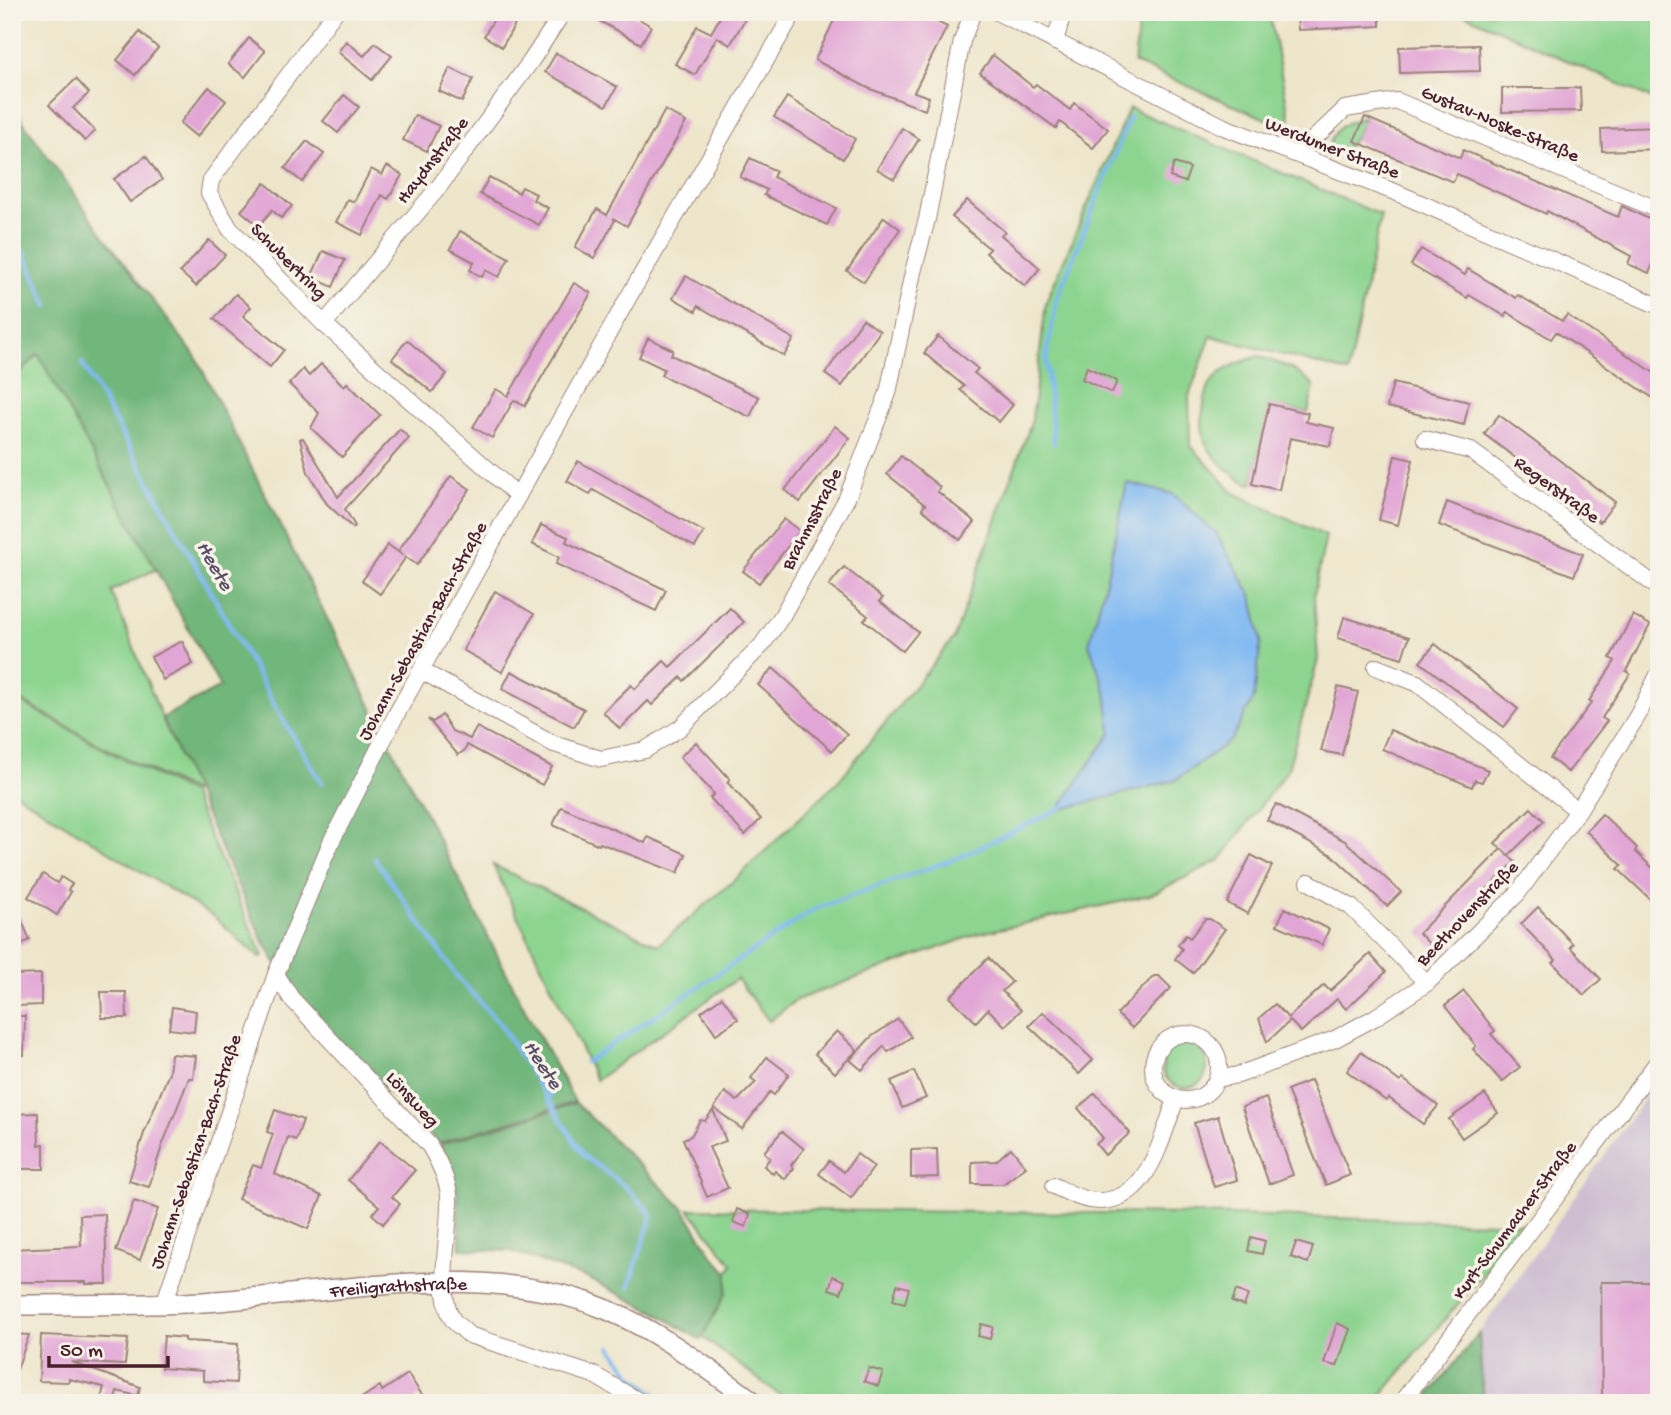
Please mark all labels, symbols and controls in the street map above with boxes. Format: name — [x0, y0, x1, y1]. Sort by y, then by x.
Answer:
street label: Gustav-Noske-Straße — [1417, 82, 1582, 169]
street label: Haydnstraße — [393, 113, 475, 209]
street label: Werdumer Straße — [1261, 113, 1403, 186]
street label: Schubertring — [244, 219, 331, 306]
street label: Regerstraße — [1509, 452, 1604, 530]
street label: Brahmsstraße — [777, 465, 849, 575]
street label: Johann-Sebastian-Bach-Straße — [354, 518, 494, 745]
water label: Heete — [189, 538, 238, 597]
street label: Beethovenstraße — [1412, 857, 1525, 973]
street label: Johann-Sebastian-Bach-Straße — [146, 1032, 248, 1272]
water label: Heete — [516, 1037, 567, 1096]
street label: Lönsweg — [380, 1068, 443, 1133]
street label: Kurt-Schumacher-Straße — [1449, 1137, 1583, 1305]
street label: Freiligrathstraße — [327, 1274, 468, 1305]
scale bar — [49, 1324, 168, 1368]
text: 50 m — [60, 1340, 103, 1365]

